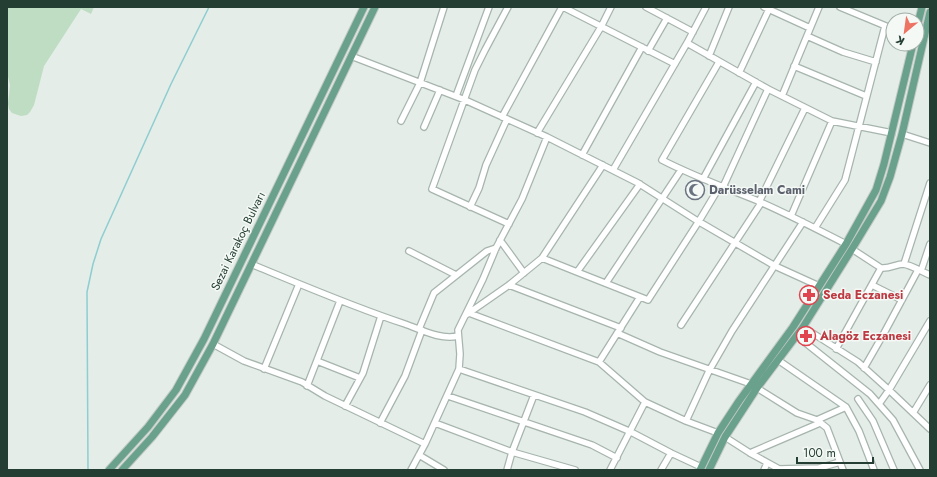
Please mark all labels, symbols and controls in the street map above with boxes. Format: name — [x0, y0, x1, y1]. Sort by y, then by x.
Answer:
north arrow — [885, 12, 925, 52]
text: K — [893, 32, 907, 50]
mosque icon: Darüsselam Cami — [684, 179, 706, 201]
place label: Darüsselam Cami — [709, 181, 805, 199]
street label: Sezai Karakoç Bulvarı — [206, 188, 270, 294]
pharmacy icon: Seda Eczanesi — [798, 284, 820, 306]
place label: Seda Eczanesi — [823, 286, 903, 304]
pharmacy icon: Alagöz Eczanesi — [795, 325, 817, 347]
place label: Alagöz Eczanesi — [819, 327, 911, 345]
scale bar — [797, 439, 873, 465]
text: 100 m — [803, 444, 836, 462]

